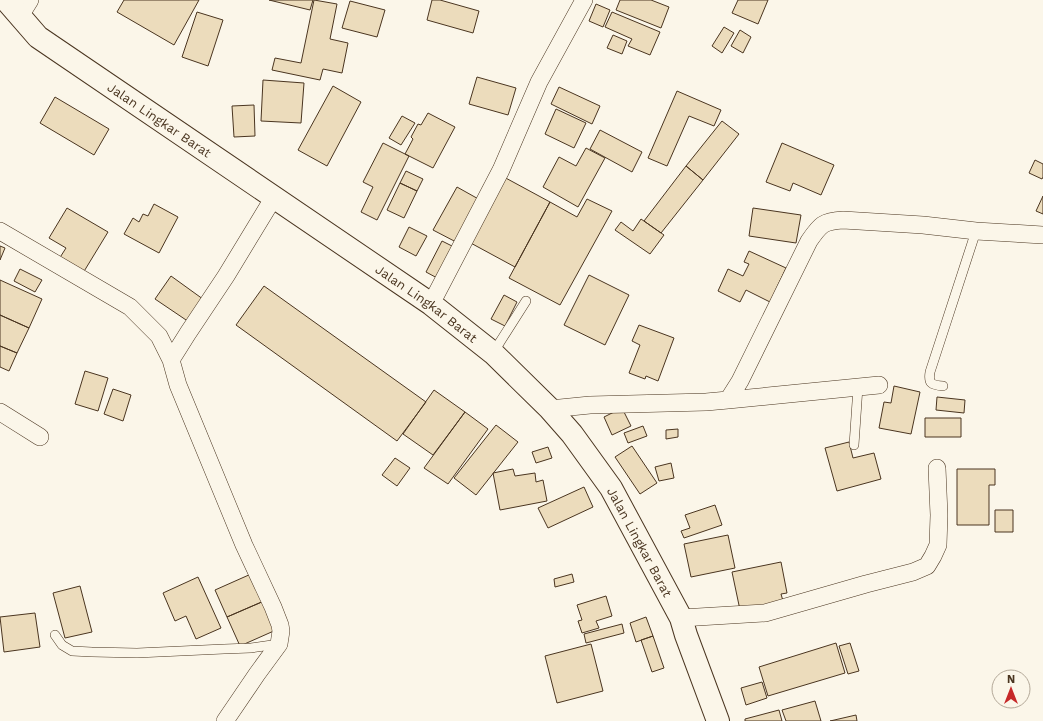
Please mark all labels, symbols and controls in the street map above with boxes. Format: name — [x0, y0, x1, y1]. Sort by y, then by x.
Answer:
street label: Jalan Lingkar Barat — [105, 79, 215, 160]
street label: Jalan Lingkar Barat — [373, 261, 481, 346]
street label: Jalan Lingkar Barat — [604, 484, 676, 600]
north arrow — [991, 669, 1031, 709]
text: N — [1007, 673, 1015, 686]

